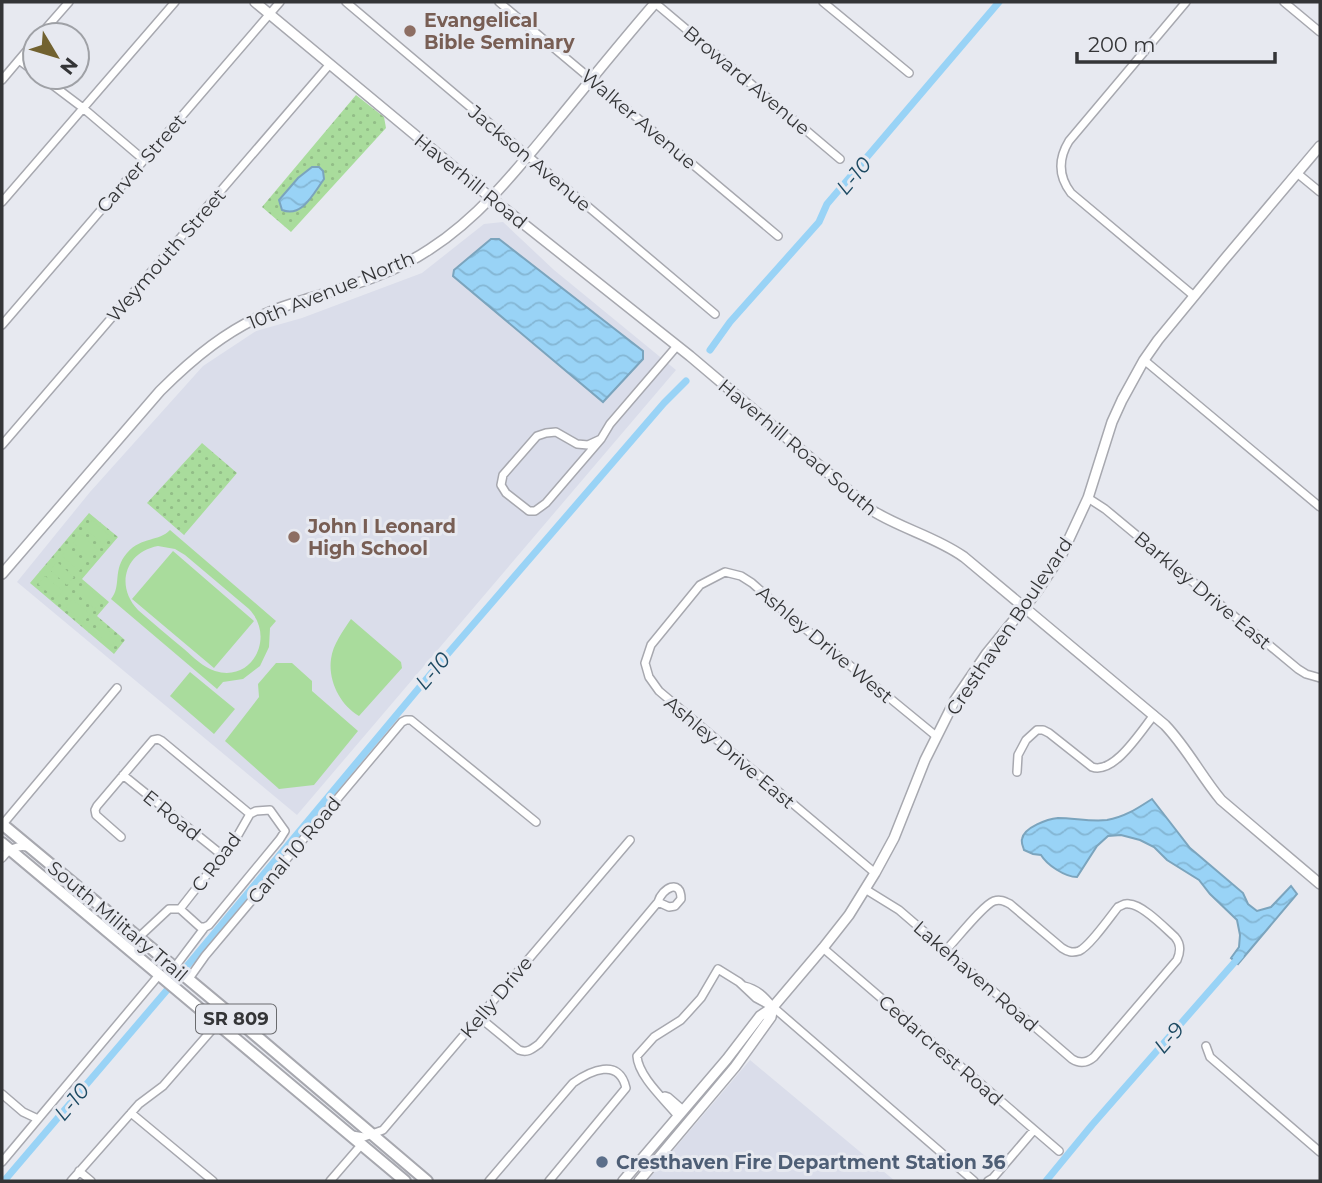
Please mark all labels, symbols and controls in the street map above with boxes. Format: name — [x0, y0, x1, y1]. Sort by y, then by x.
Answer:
place label: Evangelical Bible Seminary — [424, 9, 575, 54]
north arrow — [21, 21, 91, 91]
street label: Broward Avenue — [679, 21, 815, 140]
scale bar — [1077, 21, 1275, 65]
marker: Evangelical Bible Seminary — [402, 23, 418, 39]
text: 200 m — [1088, 32, 1155, 57]
text: N — [55, 53, 83, 79]
street label: Walker Avenue — [576, 65, 701, 174]
street label: Jackson Avenue — [463, 100, 596, 216]
street label: Carver Street — [92, 109, 191, 218]
street label: Haverhill Road — [410, 129, 532, 234]
water label: L-10 — [831, 152, 877, 200]
street label: Weymouth Street — [102, 184, 231, 327]
street label: 10th Avenue North — [245, 247, 418, 334]
street label: Haverhill Road South — [714, 374, 882, 521]
place label: John I Leonard High School — [307, 515, 456, 560]
street label: Barkley Drive East — [1130, 526, 1276, 655]
marker: John I Leonard High School — [286, 529, 302, 545]
street label: Cresthaven Boulevard — [941, 533, 1077, 719]
street label: Ashley Drive West — [752, 581, 898, 708]
water label: L-10 — [410, 647, 456, 695]
street label: Ashley Drive East — [660, 691, 800, 814]
street label: E Road — [138, 785, 205, 846]
street label: Canal 10 Road — [243, 792, 346, 909]
street label: C Road — [187, 828, 246, 896]
street label: South Military Trail — [43, 856, 192, 987]
street label: Lakehaven Road — [909, 916, 1043, 1037]
street label: Kelly Drive — [456, 952, 537, 1043]
street label: Cedarcrest Road — [874, 990, 1008, 1111]
road number: SR 809 — [196, 1004, 276, 1034]
water label: L-9 — [1148, 1017, 1189, 1058]
water label: L-10 — [49, 1078, 95, 1126]
place label: Cresthaven Fire Department Station 36 — [616, 1151, 1006, 1174]
marker: Cresthaven Fire Department Station 36 — [594, 1154, 610, 1170]

